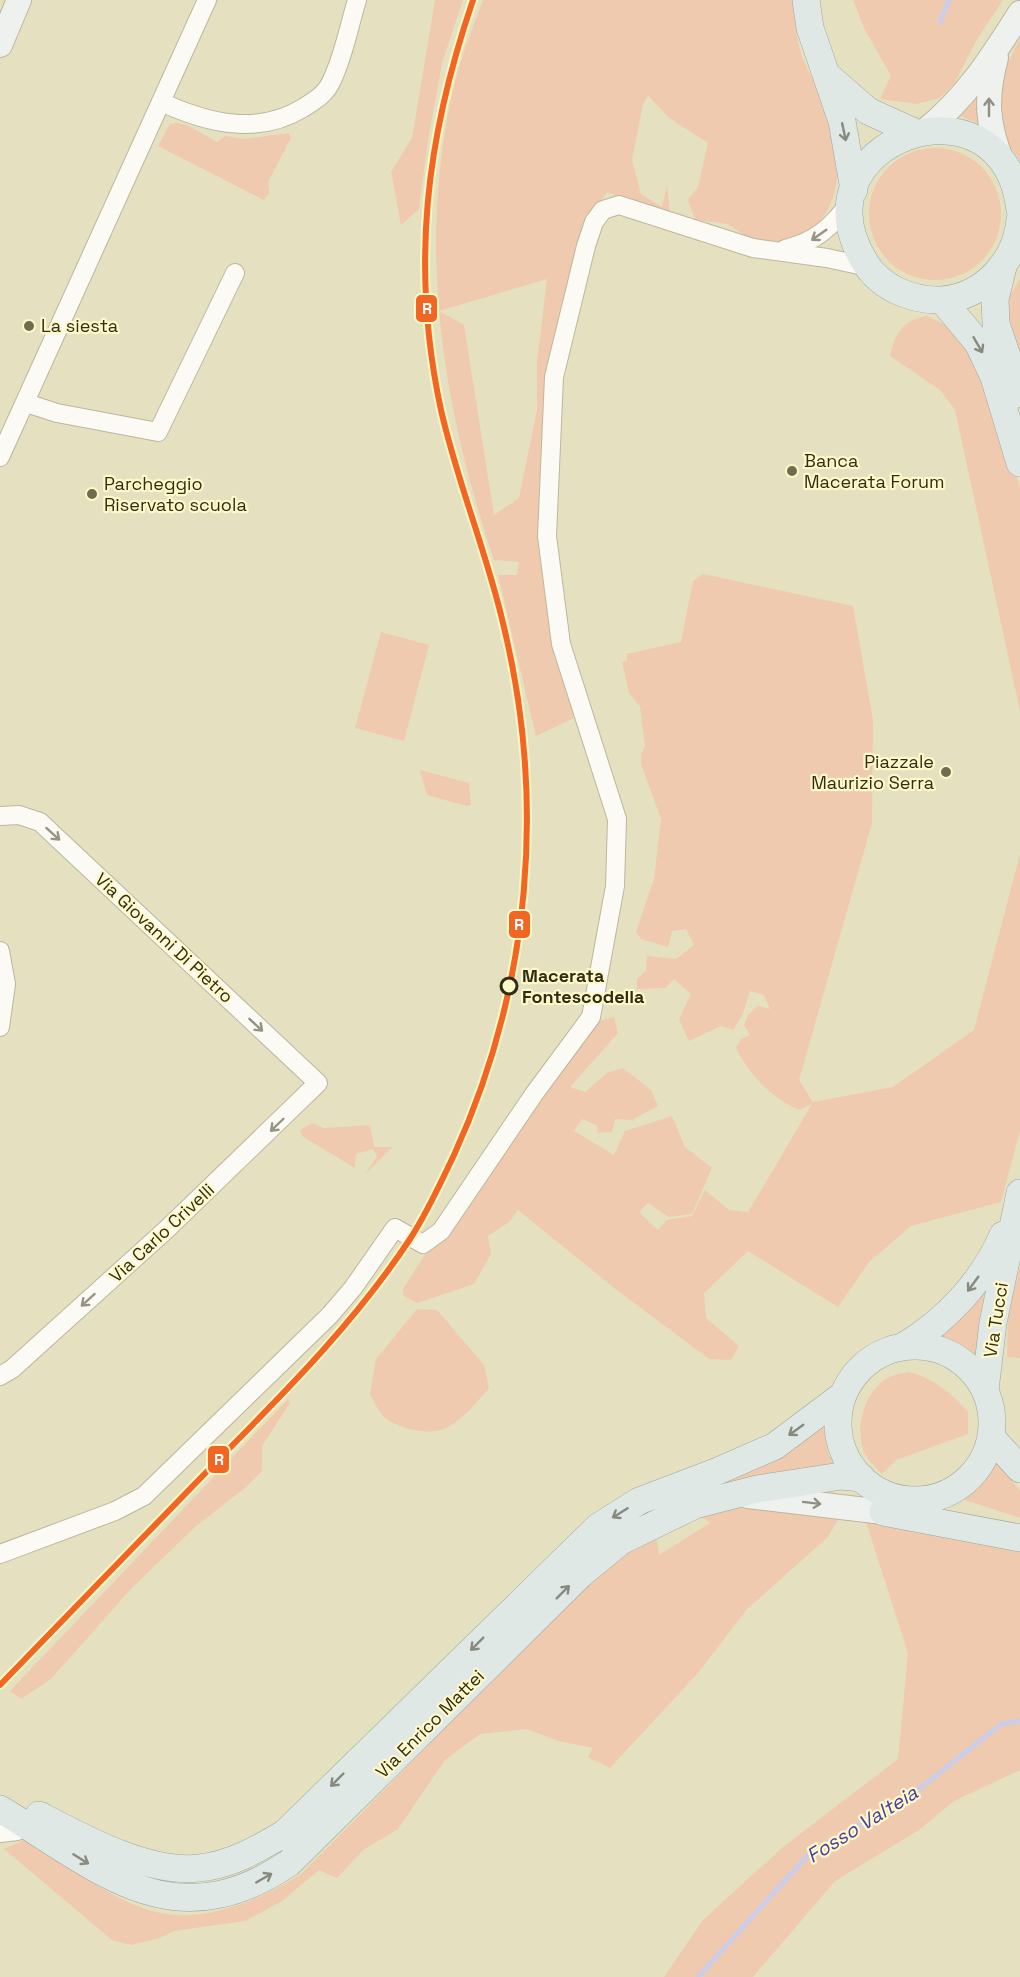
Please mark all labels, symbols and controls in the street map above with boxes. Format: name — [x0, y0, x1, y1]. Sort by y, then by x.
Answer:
one-way arrow — [983, 97, 995, 117]
one-way arrow — [839, 122, 850, 141]
one-way arrow — [811, 229, 827, 241]
line badge: R — [415, 294, 438, 323]
text: R — [422, 298, 432, 319]
place label: La siesta — [41, 314, 118, 337]
marker: La siesta — [22, 319, 36, 333]
one-way arrow — [972, 336, 984, 353]
place label: Banca Macerata Forum — [804, 449, 945, 493]
marker: Banca Macerata Forum — [785, 464, 799, 478]
place label: Parcheggio Riservato scuola — [104, 472, 247, 516]
marker: Parcheggio Riservato scuola — [85, 487, 99, 501]
place label: Piazzale Maurizio Serra — [811, 750, 934, 794]
marker: Piazzale Maurizio Serra — [939, 765, 953, 779]
one-way arrow — [45, 827, 60, 841]
street label: Via Giovanni Di Pietro — [90, 868, 238, 1008]
line badge: R — [508, 910, 531, 939]
text: R — [514, 914, 524, 935]
place label: Macerata Fontescodella — [522, 964, 645, 1008]
marker: Macerata Fontescodella — [500, 977, 518, 995]
one-way arrow — [249, 1018, 264, 1032]
one-way arrow — [269, 1118, 284, 1132]
street label: Via Carlo Crivelli — [104, 1178, 219, 1287]
one-way arrow — [967, 1275, 980, 1291]
street label: Via Tucci — [978, 1280, 1013, 1359]
one-way arrow — [81, 1293, 96, 1307]
one-way arrow — [789, 1424, 805, 1437]
line badge: R — [207, 1445, 230, 1474]
text: R — [214, 1449, 224, 1470]
one-way arrow — [801, 1497, 821, 1508]
one-way arrow — [612, 1507, 629, 1519]
one-way arrow — [556, 1585, 571, 1600]
one-way arrow — [469, 1636, 484, 1651]
street label: Via Enrico Mattei — [370, 1664, 489, 1783]
one-way arrow — [330, 1773, 345, 1788]
water label: Fosso Valteia — [801, 1779, 923, 1869]
one-way arrow — [72, 1854, 89, 1866]
one-way arrow — [255, 1872, 273, 1883]

